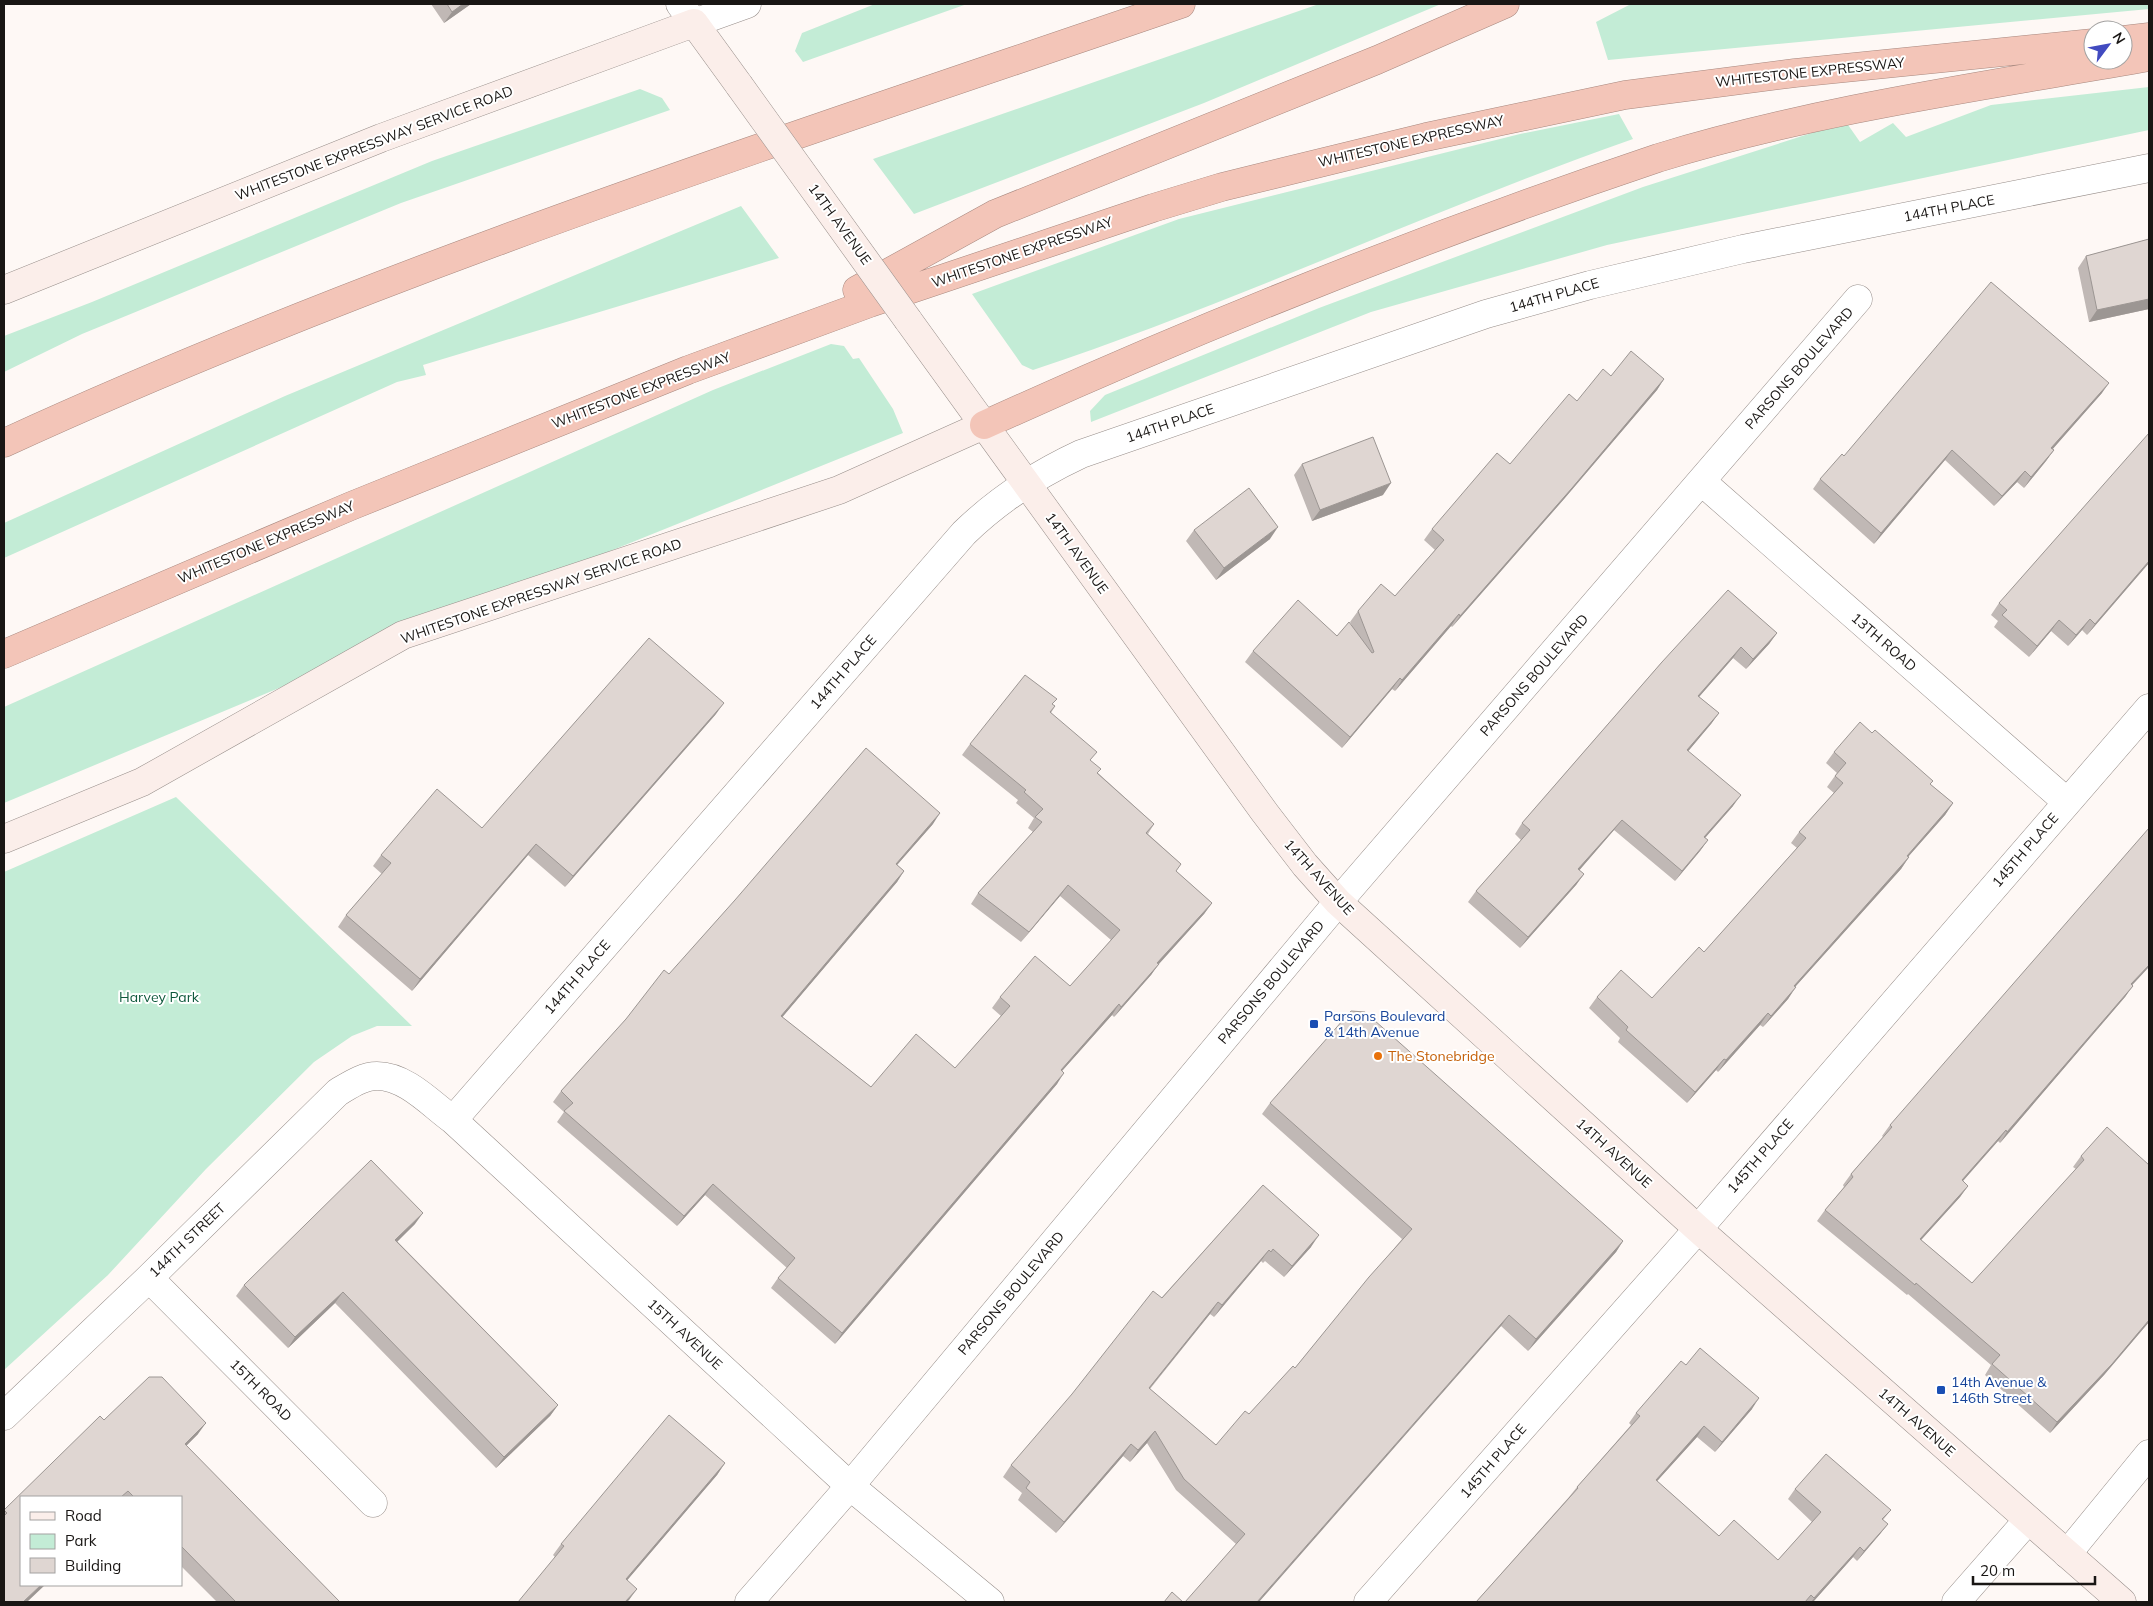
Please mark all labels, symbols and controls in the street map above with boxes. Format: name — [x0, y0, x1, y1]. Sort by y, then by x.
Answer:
north arrow — [2083, 20, 2133, 70]
text: N — [2109, 29, 2129, 47]
street label: WHITESTONE EXPRESSWAY — [1715, 53, 1906, 91]
street label: WHITESTONE EXPRESSWAY SERVICE ROAD — [233, 82, 515, 204]
street label: WHITESTONE EXPRESSWAY — [1316, 111, 1506, 171]
street label: 14TH AVENUE — [804, 180, 876, 268]
street label: 144TH PLACE — [1902, 190, 1996, 226]
street label: WHITESTONE EXPRESSWAY — [929, 212, 1115, 291]
street label: 144TH PLACE — [1507, 274, 1601, 316]
street label: PARSONS BOULEVARD — [1741, 303, 1857, 433]
street label: WHITESTONE EXPRESSWAY — [549, 347, 733, 432]
street label: 144TH PLACE — [1123, 399, 1217, 447]
street label: WHITESTONE EXPRESSWAY — [175, 496, 357, 587]
street label: 14TH AVENUE — [1041, 509, 1113, 597]
street label: WHITESTONE EXPRESSWAY SERVICE ROAD — [398, 534, 684, 648]
street label: 13TH ROAD — [1848, 609, 1920, 675]
street label: PARSONS BOULEVARD — [1476, 610, 1592, 740]
street label: 144TH PLACE — [806, 631, 880, 713]
street label: 145TH PLACE — [1988, 809, 2062, 891]
street label: 14TH AVENUE — [1280, 835, 1358, 919]
street label: PARSONS BOULEVARD — [1214, 916, 1328, 1048]
street label: 144TH PLACE — [540, 936, 614, 1018]
park label: Harvey Park — [119, 988, 200, 1006]
place label: Parsons Boulevard & 14th Avenue — [1324, 1007, 1445, 1041]
marker: Parsons Boulevard & 14th Avenue — [1308, 1018, 1320, 1030]
place label: The Stonebridge — [1388, 1047, 1495, 1065]
marker: The Stonebridge — [1372, 1050, 1384, 1062]
street label: 14TH AVENUE — [1572, 1114, 1656, 1192]
street label: 145TH PLACE — [1723, 1115, 1797, 1197]
street label: 144TH STREET — [145, 1199, 229, 1281]
street label: PARSONS BOULEVARD — [954, 1227, 1068, 1359]
street label: 15TH AVENUE — [644, 1295, 726, 1373]
street label: 15TH ROAD — [226, 1355, 296, 1425]
place label: 14th Avenue & 146th Street — [1951, 1373, 2047, 1407]
street label: 14TH AVENUE — [1875, 1384, 1959, 1460]
marker: 14th Avenue & 146th Street — [1935, 1384, 1947, 1396]
street label: 145TH PLACE — [1456, 1420, 1530, 1502]
legend — [20, 1496, 182, 1586]
text: Road — [65, 1506, 102, 1525]
text: Park — [65, 1531, 97, 1550]
scale bar — [1973, 1554, 2096, 1586]
text: Building — [65, 1556, 121, 1575]
text: 20 m — [1980, 1561, 2015, 1580]

